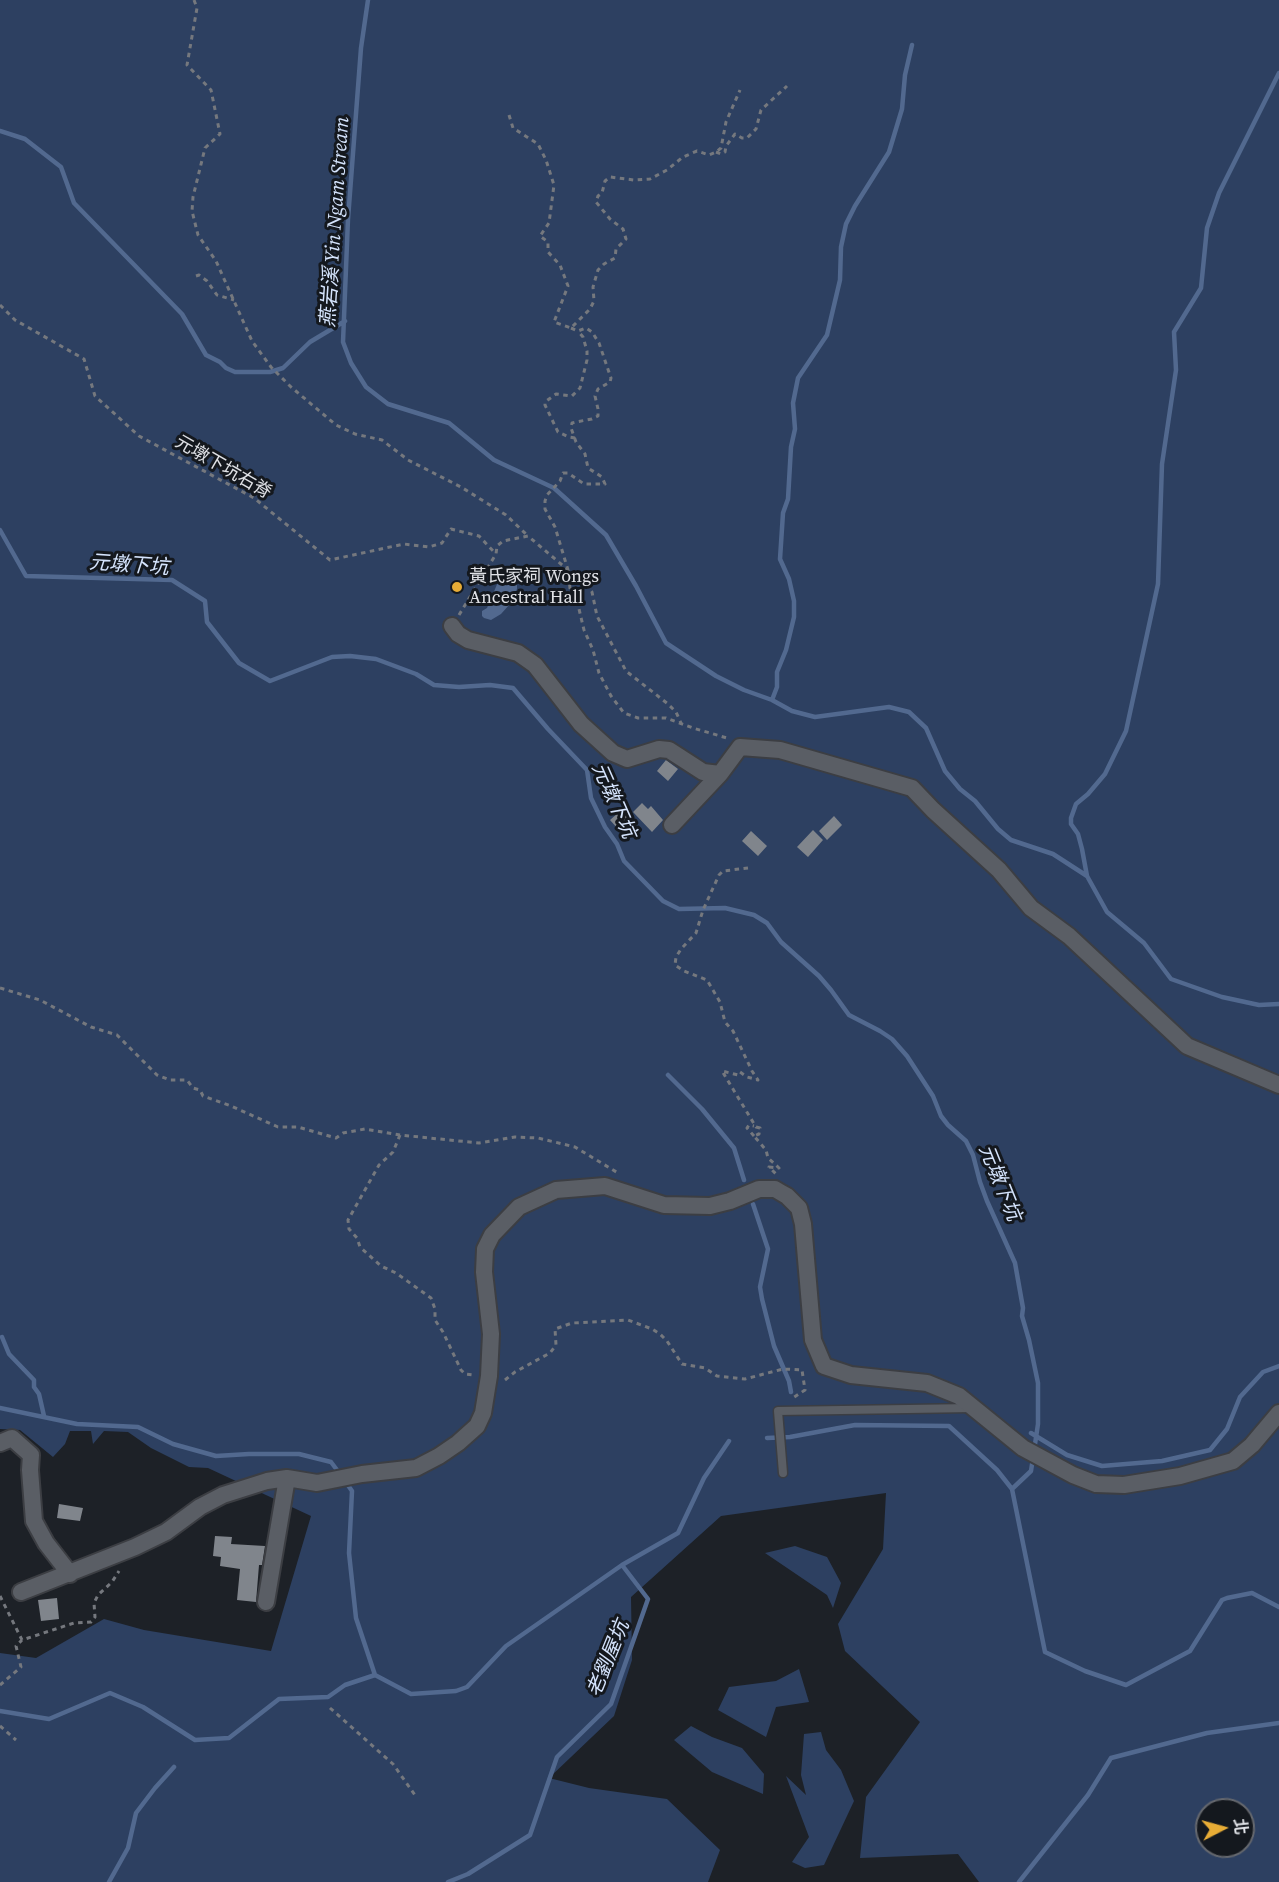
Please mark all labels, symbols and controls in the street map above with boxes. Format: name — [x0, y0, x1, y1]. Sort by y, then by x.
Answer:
water label: 燕岩溪 Yin Ngam Stream — [317, 116, 355, 328]
street label: 元墩下坑右脊 — [171, 432, 275, 504]
water label: 元墩下坑 — [88, 551, 170, 581]
place label: 黃氏家祠 Wongs Ancestral Hall — [469, 566, 599, 608]
marker: 黃氏家祠 Wongs Ancestral Hall — [450, 580, 464, 594]
water label: 元墩下坑 — [586, 760, 640, 842]
water label: 元墩下坑 — [973, 1141, 1025, 1225]
water label: 老劉屋坑 — [583, 1617, 635, 1701]
north arrow — [1195, 1798, 1255, 1858]
text: 北 — [1229, 1817, 1253, 1835]

